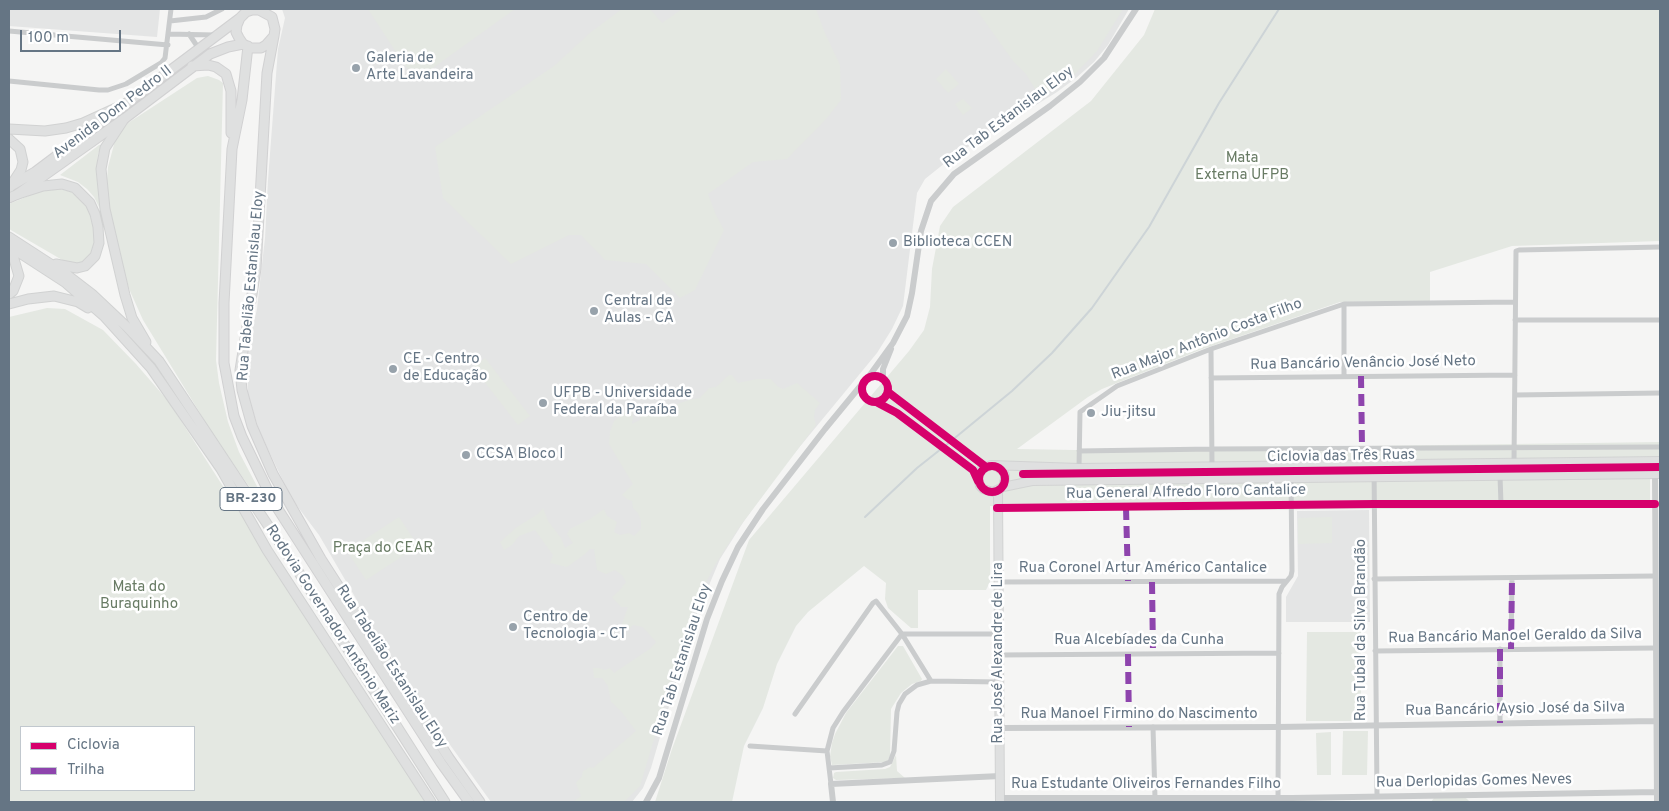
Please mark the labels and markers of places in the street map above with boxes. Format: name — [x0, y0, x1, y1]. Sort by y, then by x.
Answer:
place label: Galeria de Arte Lavandeira — [366, 50, 473, 85]
marker: Galeria de Arte Lavandeira — [350, 62, 362, 74]
place label: Biblioteca CCEN — [903, 234, 1012, 252]
marker: Biblioteca CCEN — [887, 237, 899, 249]
place label: Central de Aulas - CA — [604, 293, 674, 328]
marker: Central de Aulas - CA — [588, 305, 600, 317]
place label: CE - Centro de Educação — [403, 351, 487, 386]
marker: CE - Centro de Educação — [387, 363, 399, 375]
place label: UFPB - Universidade Federal da Paraíba — [553, 385, 692, 420]
marker: UFPB - Universidade Federal da Paraíba — [537, 397, 549, 409]
place label: Jiu-jitsu — [1101, 404, 1156, 422]
marker: Jiu-jitsu — [1085, 407, 1097, 419]
place label: CCSA Bloco I — [476, 446, 564, 464]
marker: CCSA Bloco I — [460, 449, 472, 461]
place label: Centro de Tecnologia - CT — [523, 609, 627, 644]
marker: Centro de Tecnologia - CT — [507, 621, 519, 633]

